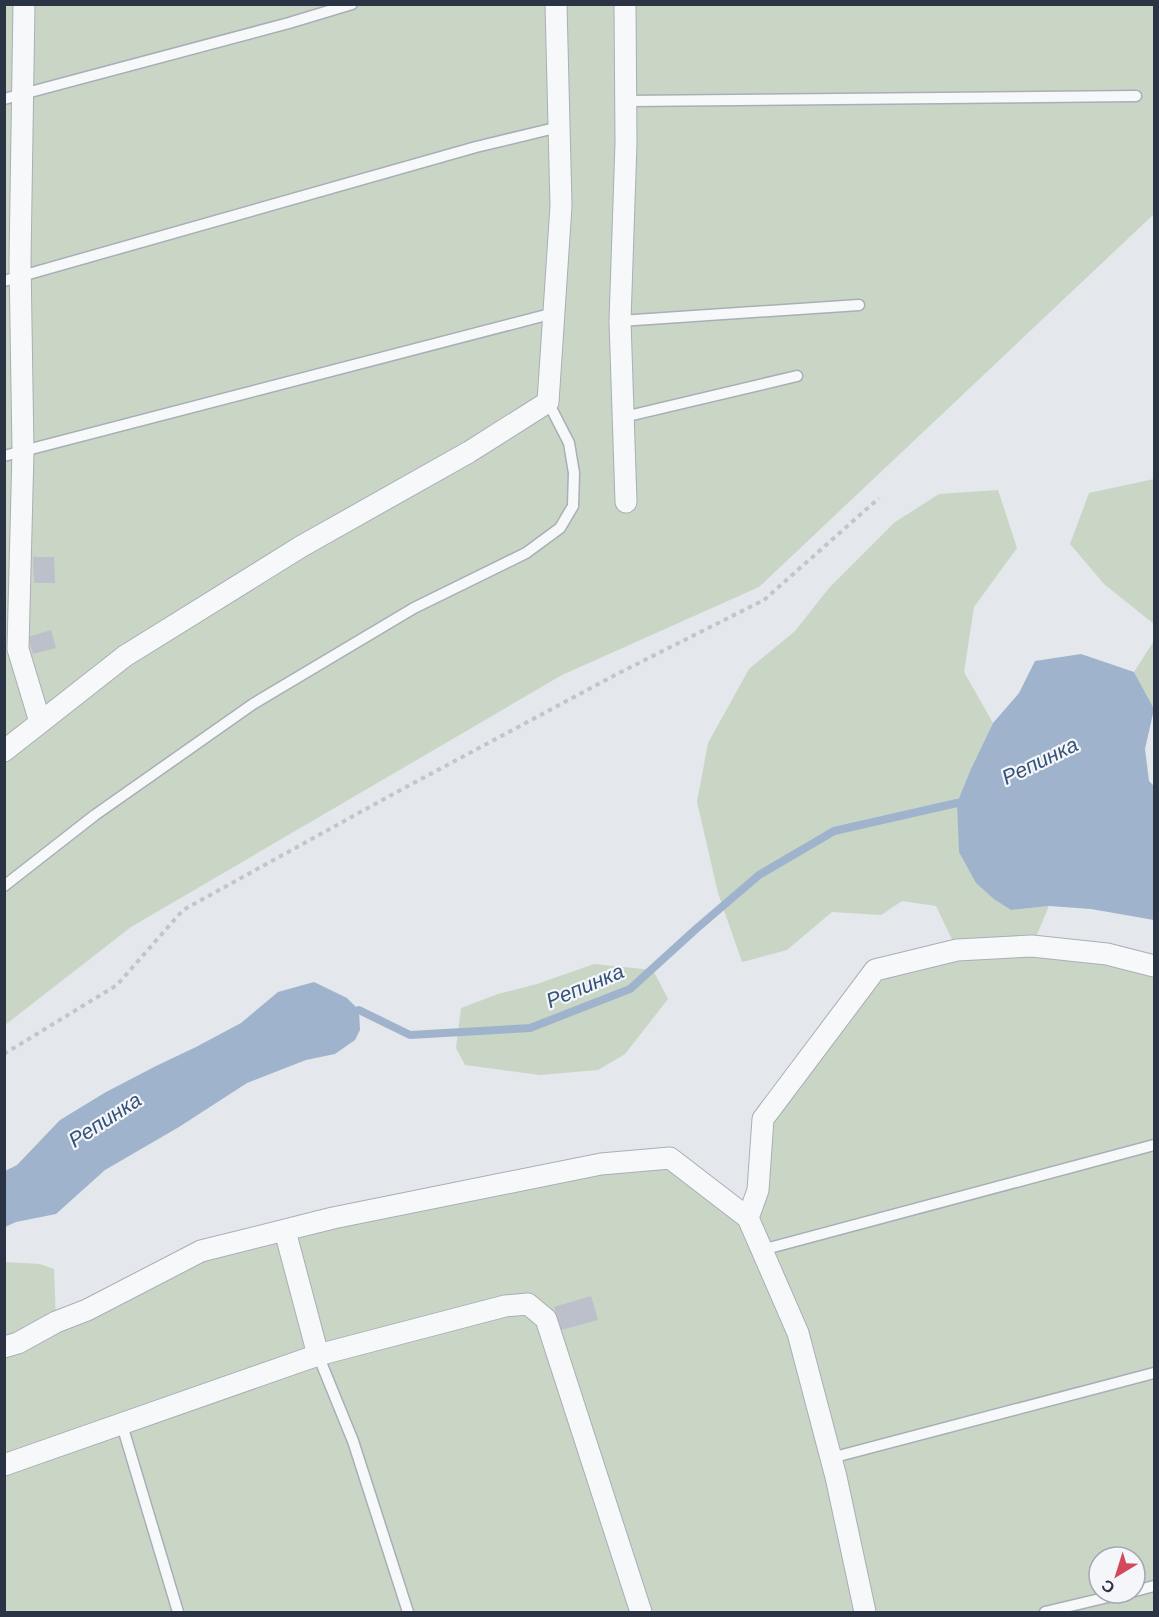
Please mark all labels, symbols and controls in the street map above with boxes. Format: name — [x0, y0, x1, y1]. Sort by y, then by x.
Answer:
water label: Репинка — [998, 732, 1082, 789]
water label: Репинка — [543, 959, 627, 1012]
water label: Репинка — [64, 1088, 145, 1152]
north arrow — [1087, 1545, 1147, 1605]
text: С — [1098, 1576, 1118, 1597]

